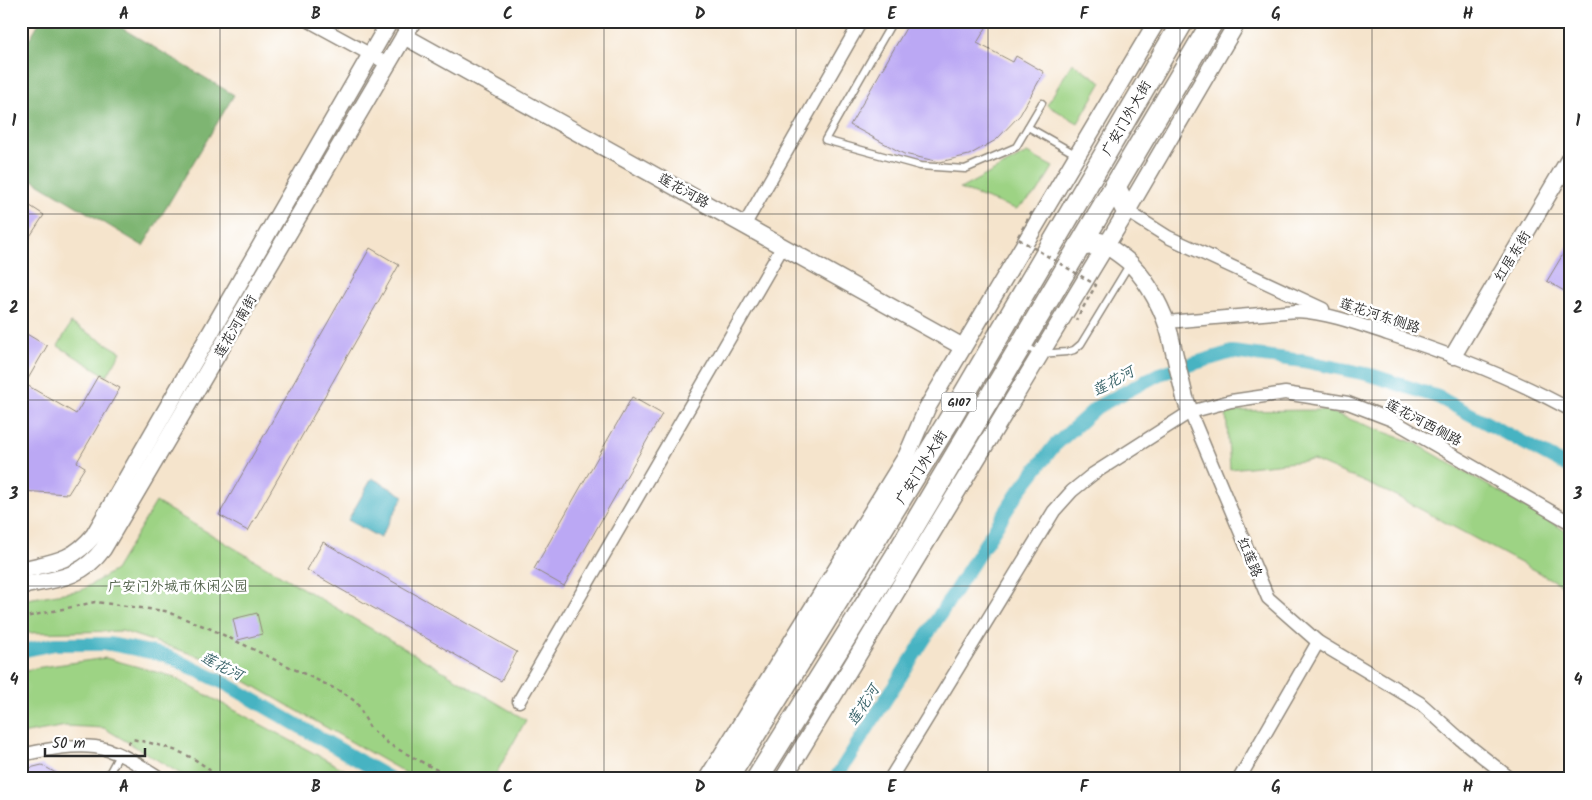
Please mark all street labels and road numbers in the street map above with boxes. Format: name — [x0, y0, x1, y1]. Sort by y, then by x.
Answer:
street label: 广安门外大街 — [1096, 77, 1157, 160]
street label: 莲花河路 — [654, 168, 713, 214]
street label: 红居东街 — [1489, 227, 1537, 286]
street label: 莲花河南街 — [209, 291, 263, 362]
street label: 莲花河东侧路 — [1336, 293, 1423, 339]
road number: G107 — [942, 392, 976, 412]
street label: 莲花河西侧路 — [1381, 393, 1466, 452]
street label: 广安门外大街 — [890, 426, 953, 509]
street label: 红莲路 — [1231, 534, 1267, 581]

